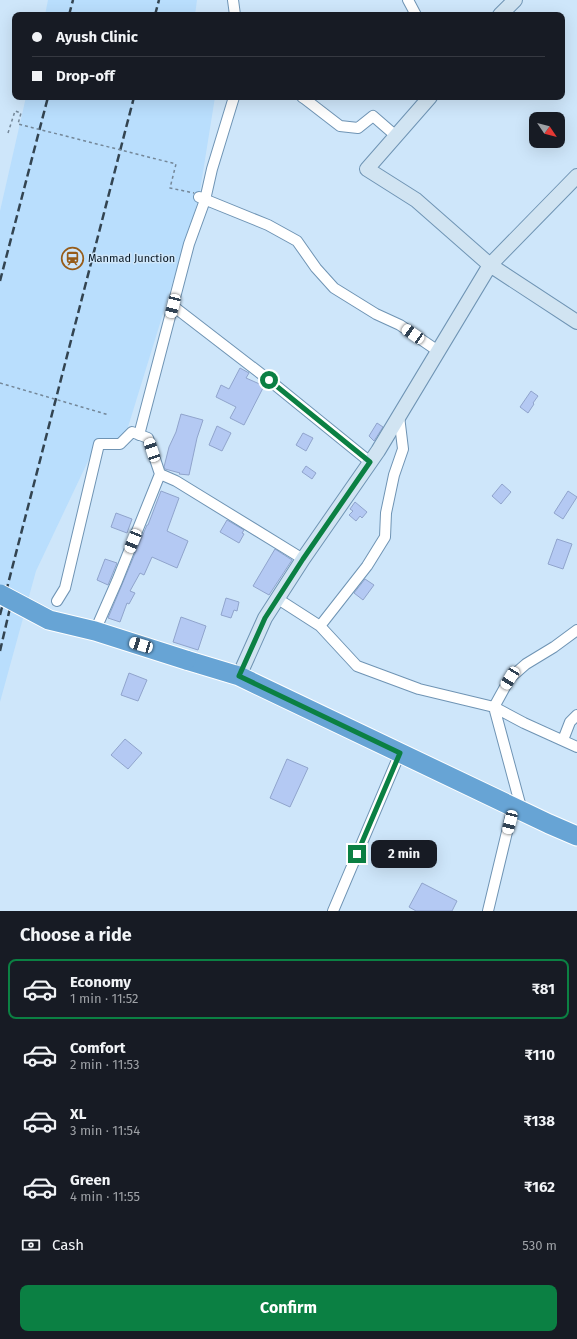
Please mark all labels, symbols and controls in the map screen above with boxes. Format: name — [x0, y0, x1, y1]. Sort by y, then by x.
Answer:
text: Ayush Clinic — [56, 28, 138, 46]
text: Drop-off — [56, 67, 115, 85]
north arrow — [529, 112, 565, 148]
map controls — [529, 112, 565, 148]
station icon: Manmad Junction — [59, 245, 85, 271]
place label: Manmad Junction — [88, 252, 175, 265]
car — [164, 293, 182, 319]
car — [400, 322, 426, 346]
route start — [260, 371, 278, 389]
car — [143, 437, 161, 463]
car — [123, 528, 143, 554]
car — [128, 636, 154, 654]
car — [499, 665, 521, 691]
car — [501, 809, 519, 835]
callout: 2 min — [371, 840, 437, 868]
route end — [348, 845, 366, 863]
text: 2 min — [388, 846, 420, 861]
text: Choose a ride — [20, 924, 132, 946]
icon: car — [22, 971, 58, 1007]
text: Economy — [70, 973, 131, 991]
text: ₹81 — [532, 980, 555, 998]
text: 1 min · 11:52 — [70, 991, 139, 1006]
icon: car — [22, 1037, 58, 1073]
text: Comfort — [70, 1039, 126, 1057]
text: ₹110 — [524, 1046, 555, 1064]
text: 2 min · 11:53 — [70, 1057, 139, 1072]
icon: car — [22, 1103, 58, 1139]
text: XL — [70, 1105, 86, 1123]
text: ₹138 — [523, 1112, 555, 1130]
text: 3 min · 11:54 — [70, 1123, 140, 1138]
icon: car — [22, 1169, 58, 1205]
text: Green — [70, 1171, 110, 1189]
text: ₹162 — [524, 1178, 555, 1196]
text: 4 min · 11:55 — [70, 1189, 140, 1204]
icon: cash — [20, 1234, 42, 1256]
text: Cash — [52, 1236, 84, 1254]
text: 530 m — [522, 1238, 557, 1253]
button: Confirm — [20, 1285, 557, 1331]

